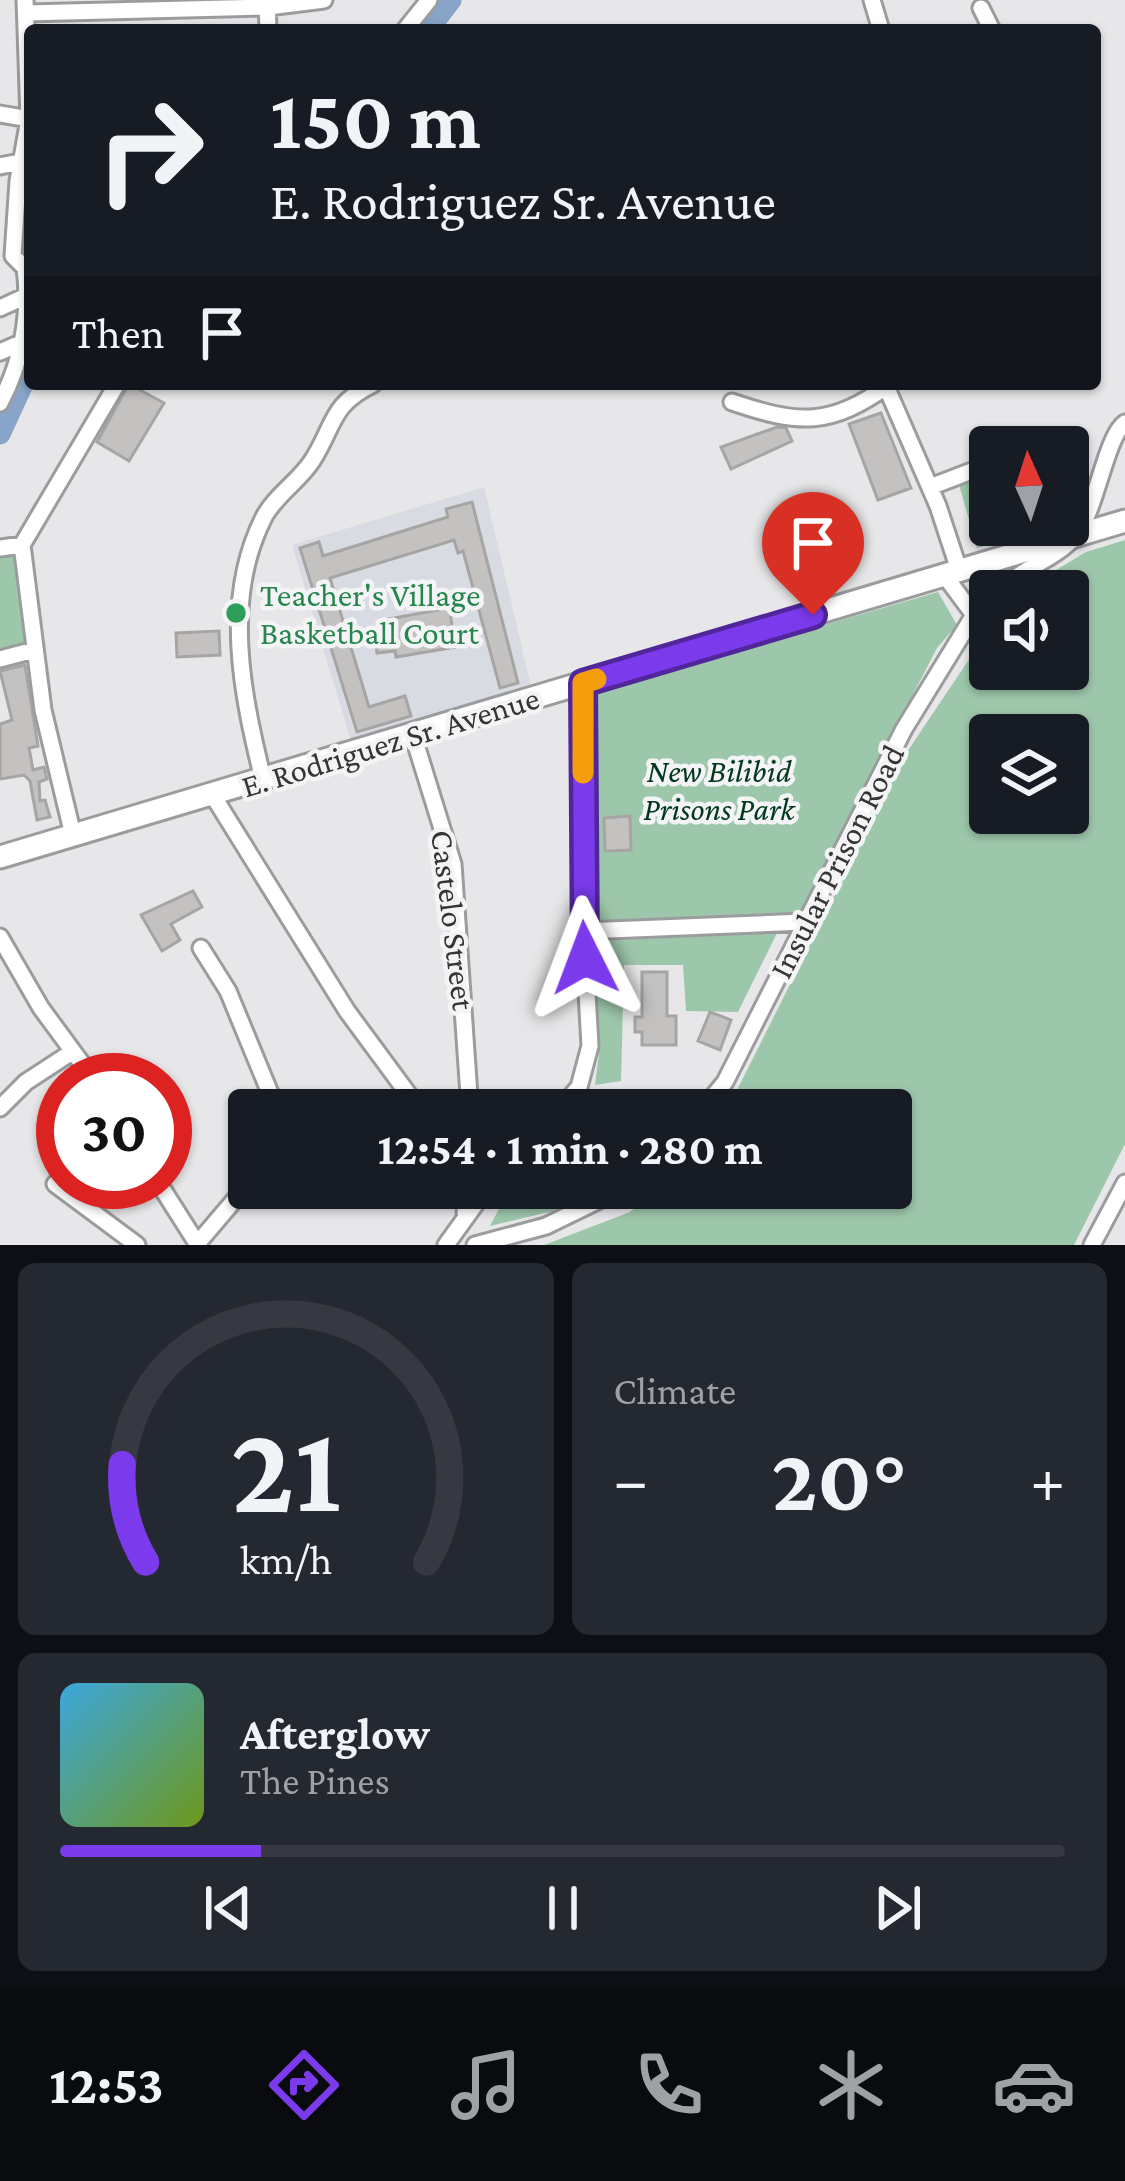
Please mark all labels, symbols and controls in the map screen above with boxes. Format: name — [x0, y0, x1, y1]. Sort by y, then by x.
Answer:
icon: right — [72, 72, 228, 228]
text: 150 m — [270, 73, 481, 166]
text: E. Rodriguez Sr. Avenue — [270, 171, 776, 231]
icon: arrive — [189, 300, 255, 366]
text: Then — [72, 308, 165, 358]
north arrow — [969, 426, 1089, 546]
map controls — [969, 426, 1089, 834]
pin — [762, 492, 864, 615]
icon: arrive — [780, 510, 846, 576]
button: sound — [969, 570, 1089, 690]
place label: Teacher's Village Basketball Court — [260, 576, 480, 651]
marker: Teacher's Village Basketball Court — [223, 600, 249, 626]
street label: E. Rodriguez Sr. Avenue — [237, 679, 543, 804]
button: layers — [969, 714, 1089, 834]
street label: Insular Prison Road — [762, 738, 911, 984]
park label: New Bilibid Prisons Park — [643, 752, 796, 827]
street label: Castelo Street — [424, 828, 483, 1013]
position arrow — [522, 895, 648, 1021]
speed limit sign: 30 — [36, 1053, 192, 1209]
text: 12:54 · 1 min · 280 m — [377, 1124, 763, 1174]
text: Climate — [614, 1369, 736, 1412]
text: 21 — [231, 1399, 341, 1538]
text: 20° — [771, 1429, 907, 1529]
text: − — [614, 1443, 648, 1516]
text: + — [1030, 1443, 1065, 1516]
text: km/h — [240, 1536, 332, 1583]
text: Afterglow — [240, 1709, 430, 1759]
text: The Pines — [240, 1759, 390, 1802]
icon: previous — [195, 1875, 261, 1941]
icon: pause — [530, 1875, 596, 1941]
icon: next — [865, 1875, 931, 1941]
icon: directions — [262, 2043, 346, 2127]
icon: music — [444, 2043, 528, 2127]
icon: phone — [627, 2043, 711, 2127]
icon: climate — [809, 2043, 893, 2127]
icon: car — [992, 2043, 1076, 2127]
text: 12:53 — [49, 2055, 164, 2115]

